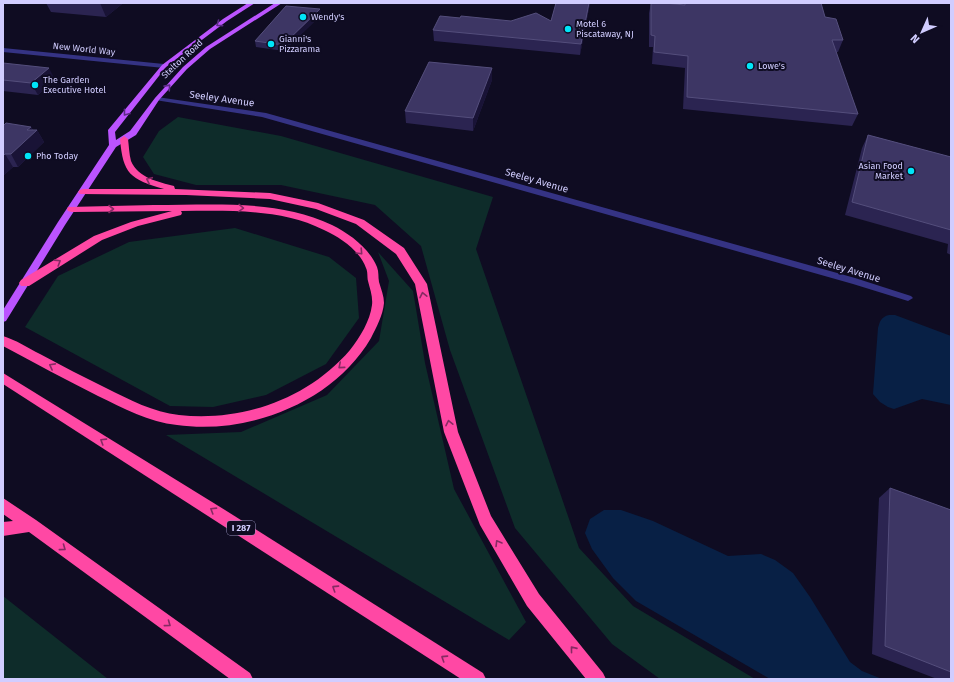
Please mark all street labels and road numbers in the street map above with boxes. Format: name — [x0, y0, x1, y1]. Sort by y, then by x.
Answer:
street label: Stelton Road — [159, 37, 205, 81]
street label: New World Way — [52, 41, 116, 57]
street label: Seeley Avenue — [189, 88, 255, 109]
street label: Seeley Avenue — [504, 166, 570, 196]
street label: Seeley Avenue — [816, 255, 882, 285]
road number: I 287 — [227, 521, 255, 535]

